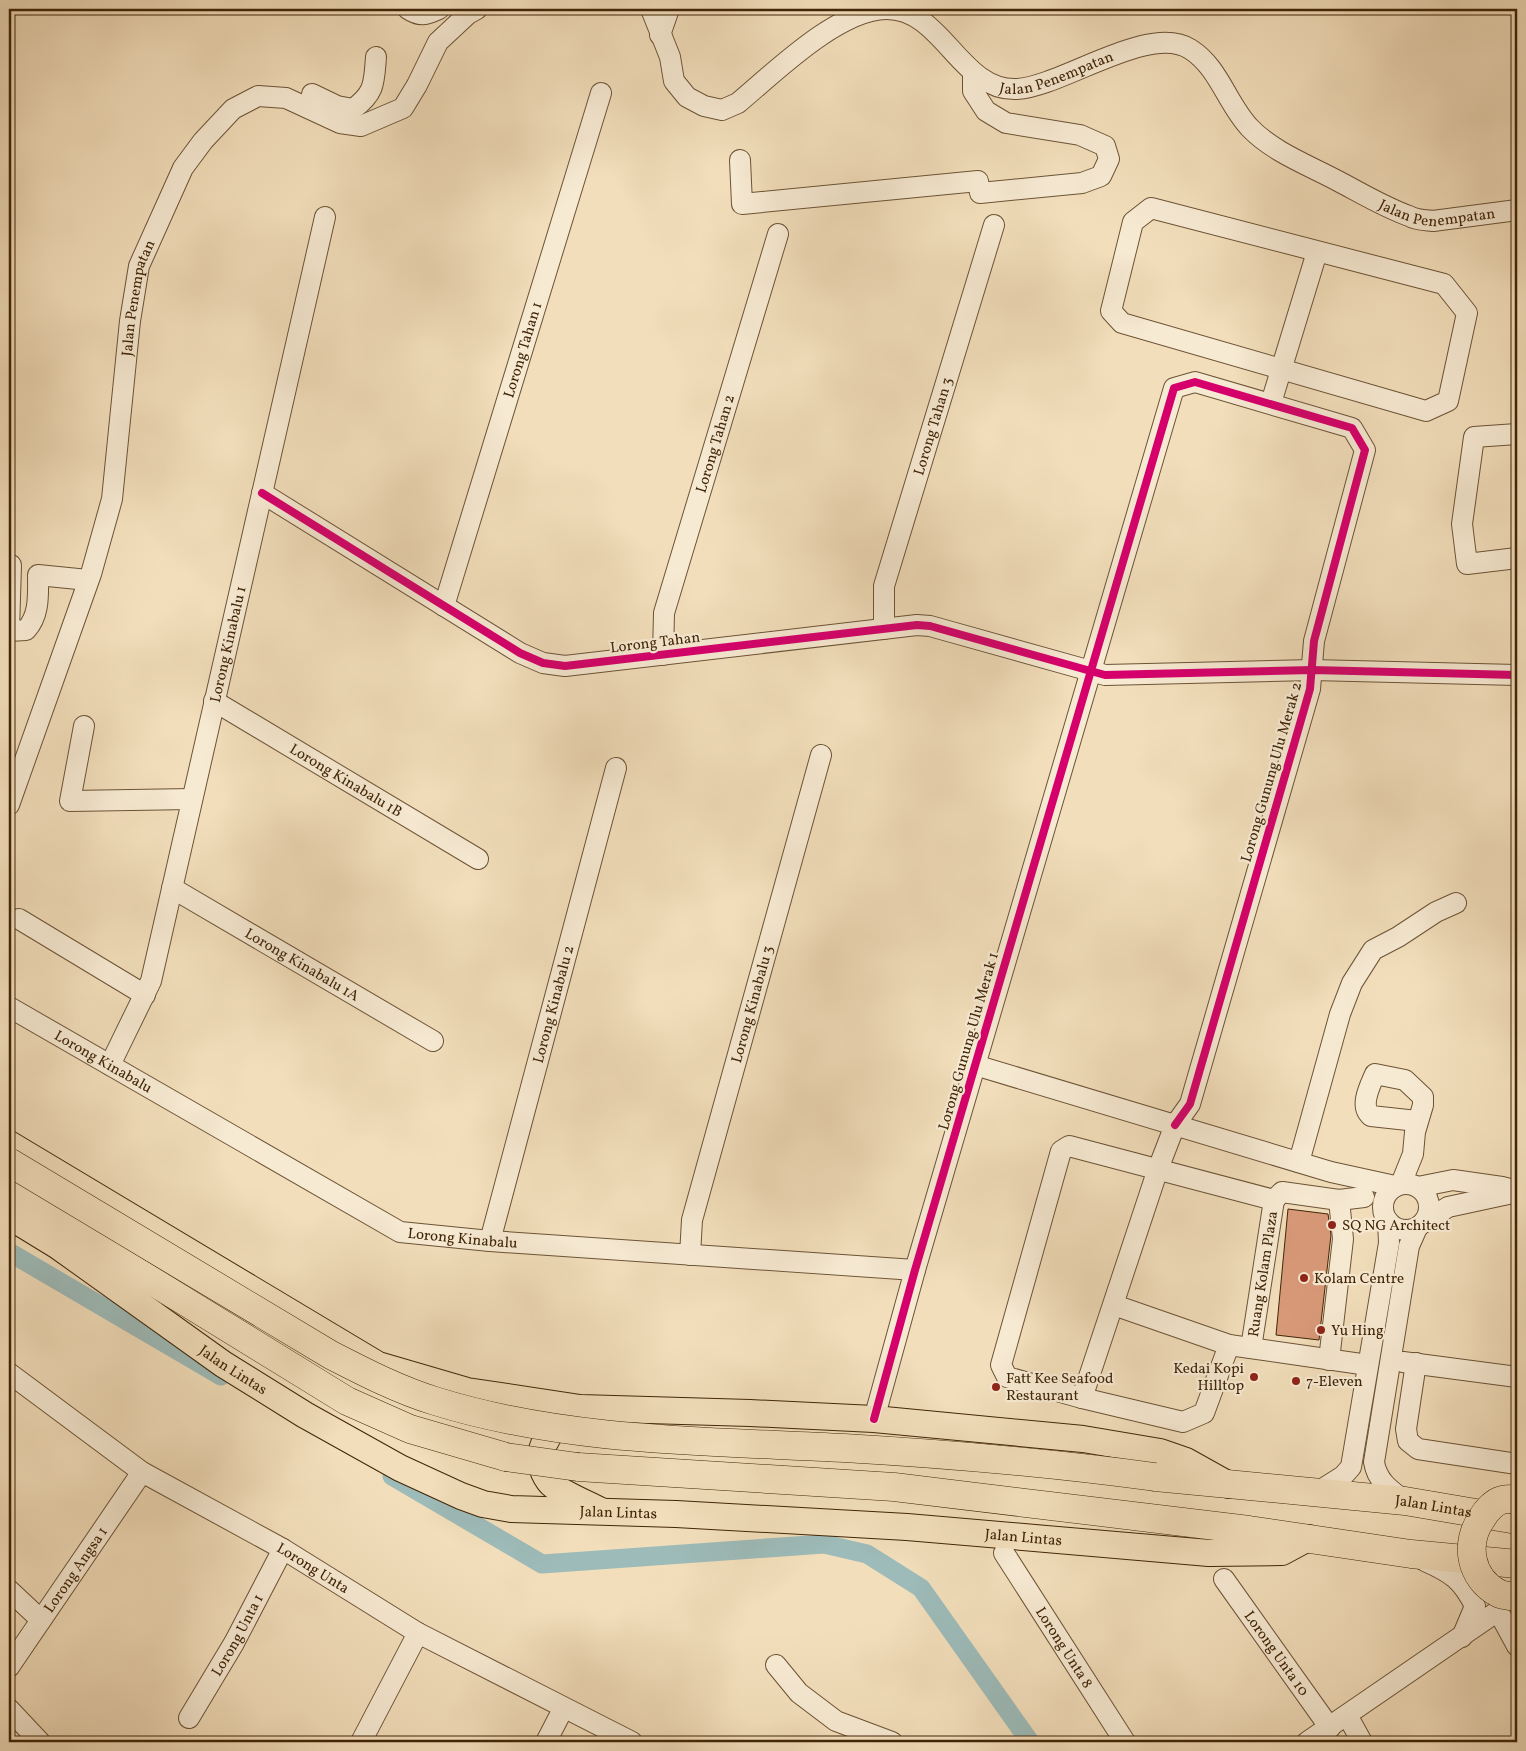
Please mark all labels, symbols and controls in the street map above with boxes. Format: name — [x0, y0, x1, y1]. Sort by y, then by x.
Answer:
street label: Jalan Penempatan — [997, 47, 1117, 101]
street label: Jalan Penempatan — [1375, 195, 1497, 233]
street label: Jalan Penempatan — [117, 237, 161, 357]
street label: Lorong Tahan 1 — [499, 300, 548, 401]
street label: Lorong Tahan 3 — [909, 375, 959, 478]
street label: Lorong Tahan 2 — [692, 392, 741, 496]
street label: Lorong Kinabalu 1 — [206, 584, 253, 705]
street label: Lorong Tahan — [609, 628, 701, 659]
street label: Lorong Gunung Ulu Merak 2 — [1237, 680, 1308, 865]
street label: Lorong Kinabalu 1B — [285, 739, 406, 823]
street label: Lorong Kinabalu 1A — [240, 924, 363, 1008]
street label: Lorong Kinabalu 2 — [529, 943, 580, 1066]
street label: Lorong Kinabalu 3 — [727, 944, 780, 1066]
street label: Lorong Gunung Ulu Merak 1 — [934, 950, 1005, 1133]
street label: Lorong Kinabalu — [50, 1026, 156, 1099]
street label: Ruang Kolam Plaza — [1244, 1210, 1284, 1339]
place label: SQ NG Architect — [1342, 1216, 1450, 1237]
marker: SQ NG Architect — [1326, 1219, 1338, 1231]
street label: Lorong Kinabalu — [407, 1224, 518, 1255]
place label: Kolam Centre — [1314, 1269, 1404, 1290]
marker: Kolam Centre — [1298, 1272, 1310, 1284]
place label: Yu Hing — [1331, 1321, 1384, 1342]
marker: Yu Hing — [1315, 1324, 1327, 1336]
street label: Jalan Lintas — [194, 1341, 271, 1401]
place label: Kedai Kopi Hilltop — [1173, 1359, 1244, 1397]
place label: Fatt Kee Seafood Restaurant — [1006, 1369, 1114, 1407]
marker: Kedai Kopi Hilltop — [1248, 1371, 1260, 1383]
place label: 7-Eleven — [1306, 1372, 1363, 1393]
marker: 7-Eleven — [1290, 1375, 1302, 1387]
marker: Fatt Kee Seafood Restaurant — [990, 1381, 1002, 1393]
street label: Jalan Lintas — [1394, 1491, 1473, 1524]
street label: Jalan Lintas — [579, 1502, 657, 1525]
street label: Lorong Angsa 1 — [40, 1523, 114, 1618]
street label: Jalan Lintas — [984, 1525, 1063, 1552]
street label: Lorong Unta — [272, 1538, 353, 1600]
street label: Lorong Unta 1 — [207, 1591, 270, 1681]
street label: Lorong Unta 8 — [1029, 1603, 1097, 1693]
street label: Lorong Unta 10 — [1238, 1607, 1313, 1701]

